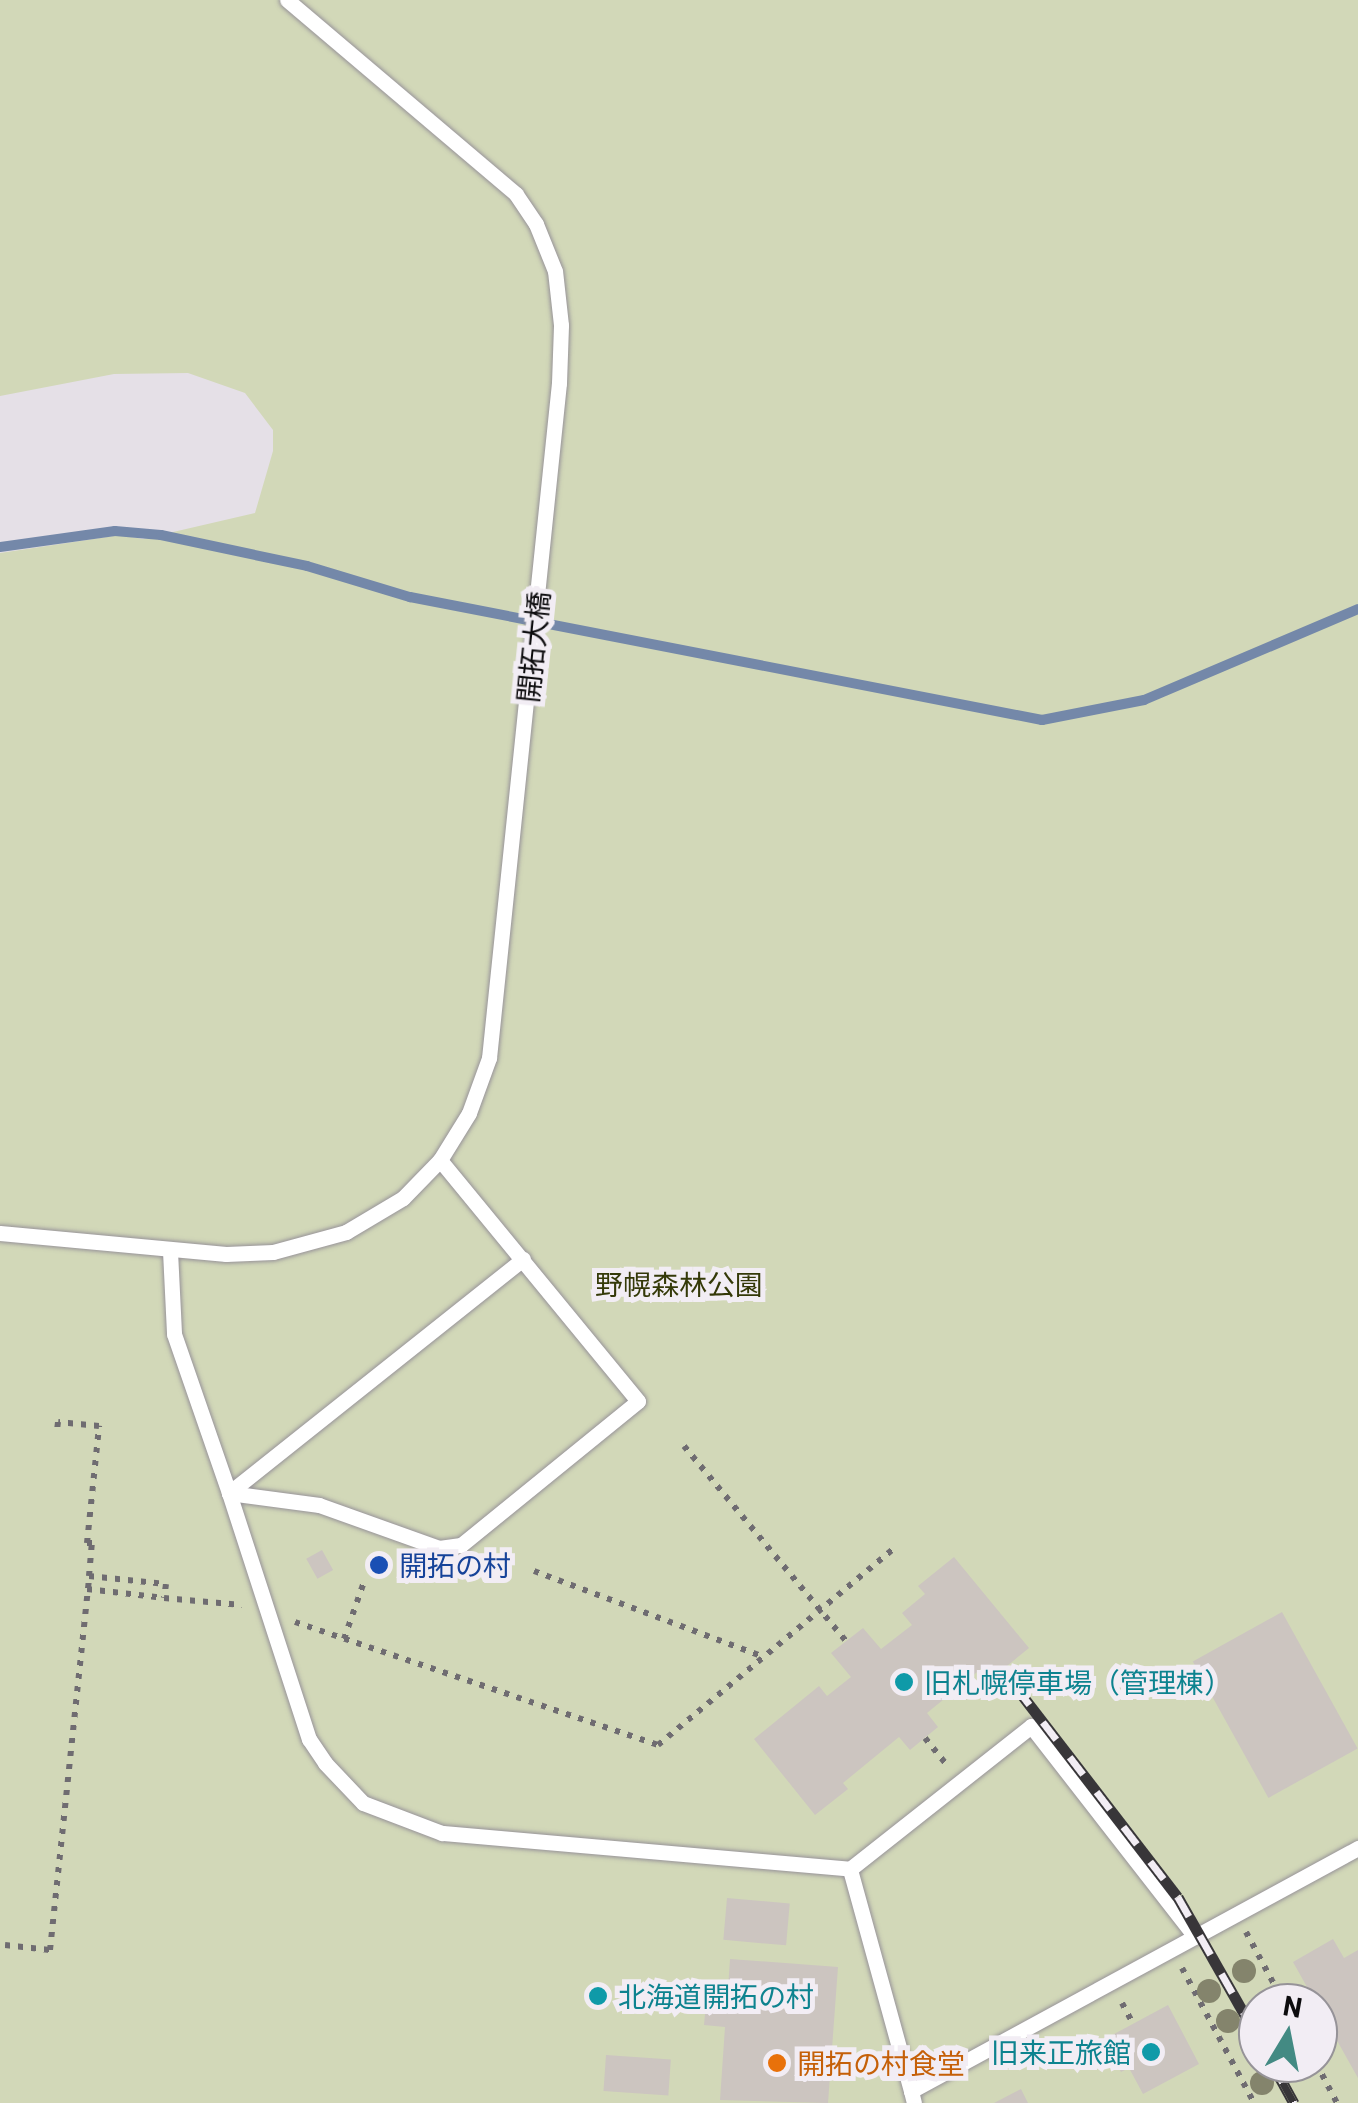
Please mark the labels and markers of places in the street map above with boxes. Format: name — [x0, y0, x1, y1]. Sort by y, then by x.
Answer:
place label: 開拓の村 — [399, 1548, 511, 1582]
marker: 開拓の村 — [368, 1554, 390, 1576]
place label: 旧札幌停車場（管理棟） — [924, 1665, 1232, 1699]
marker: 旧札幌停車場（管理棟） — [893, 1671, 915, 1693]
place label: 北海道開拓の村 — [618, 1979, 814, 2013]
marker: 北海道開拓の村 — [587, 1985, 609, 2007]
place label: 旧来正旅館 — [991, 2035, 1131, 2069]
marker: 旧来正旅館 — [1140, 2041, 1162, 2063]
place label: 開拓の村食堂 — [797, 2046, 965, 2080]
marker: 開拓の村食堂 — [766, 2052, 788, 2074]

